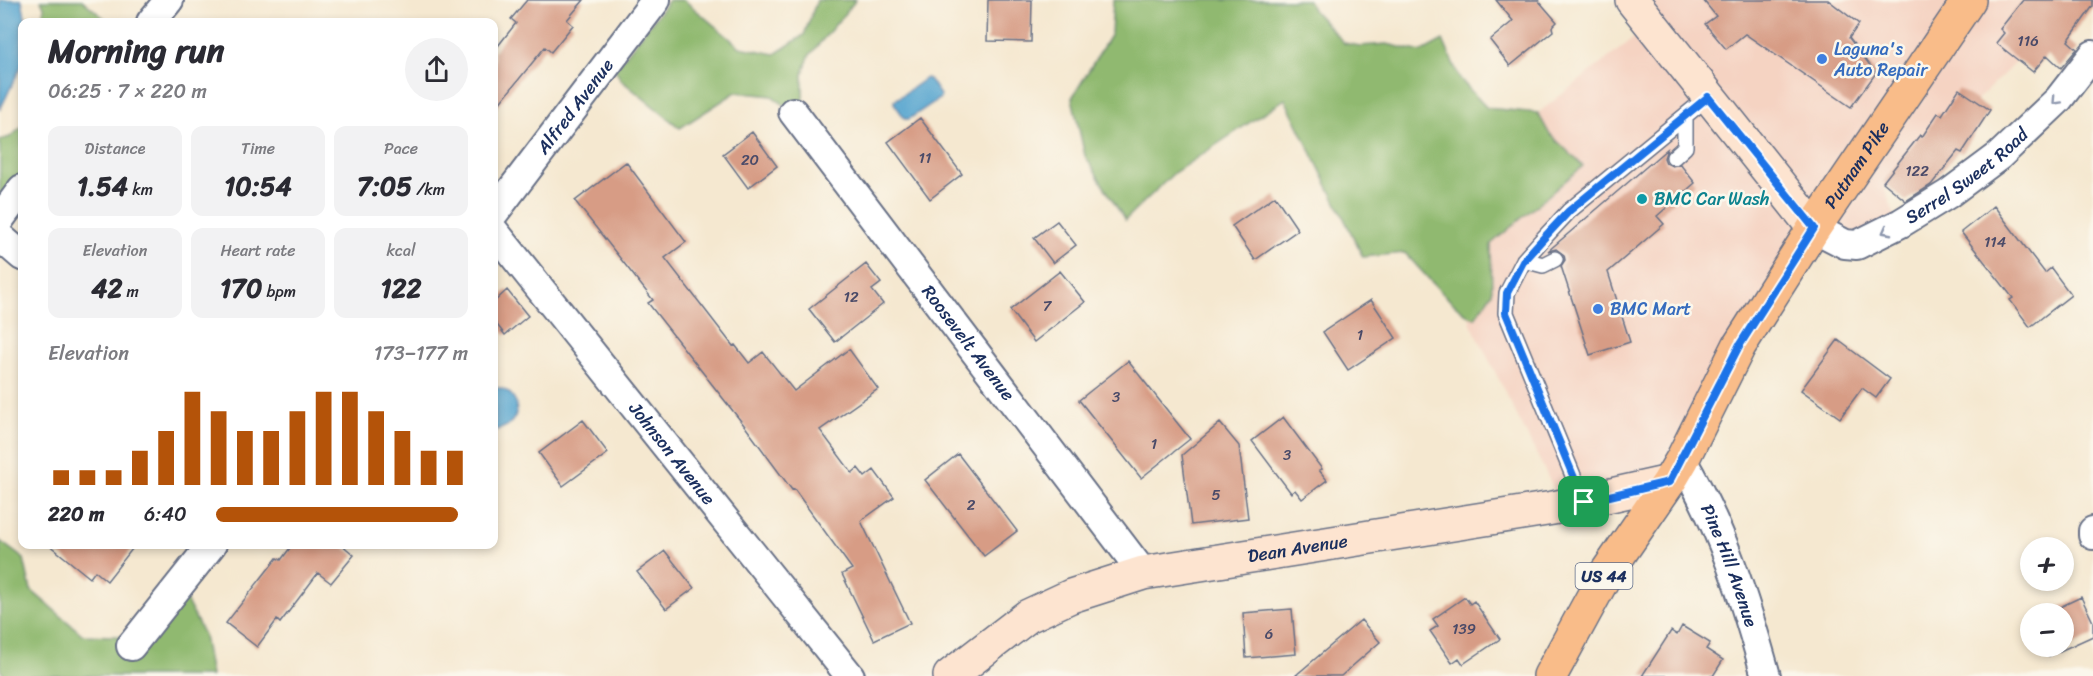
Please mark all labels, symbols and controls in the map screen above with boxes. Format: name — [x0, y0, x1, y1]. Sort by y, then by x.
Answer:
text: Morning run — [48, 22, 224, 80]
house number: 116 — [2017, 28, 2039, 54]
place label: Laguna's Auto Repair — [1833, 33, 1929, 86]
button: share — [405, 38, 468, 101]
street label: Alfred Avenue — [527, 51, 622, 162]
marker: Laguna's Auto Repair — [1815, 52, 1829, 66]
text: 06:25 · 7 × 220 m — [48, 74, 207, 109]
one-way arrow — [2052, 94, 2063, 104]
street label: Putnam Pike — [1815, 114, 1898, 215]
street label: Serrel Sweet Road — [1899, 119, 2037, 233]
text: Distance — [85, 134, 145, 163]
text: Time — [241, 134, 275, 163]
text: Pace — [384, 134, 418, 163]
house number: 11 — [919, 145, 931, 171]
house number: 20 — [741, 147, 759, 173]
house number: 122 — [1905, 158, 1929, 184]
text: 1.54 — [77, 163, 128, 209]
text: 10:54 — [224, 163, 292, 209]
text: 7:05 — [357, 163, 412, 209]
text: km — [128, 175, 153, 204]
text: /km — [412, 175, 445, 204]
place label: BMC Car Wash — [1654, 183, 1769, 215]
marker: BMC Car Wash — [1635, 192, 1649, 206]
one-way arrow — [1881, 224, 1892, 235]
house number: 114 — [1984, 229, 2006, 255]
text: Elevation — [83, 236, 147, 265]
text: Heart rate — [220, 236, 296, 265]
text: kcal — [386, 236, 416, 265]
text: 42 — [91, 265, 122, 311]
text: 170 — [220, 265, 262, 311]
text: 122 — [380, 265, 422, 311]
text: m — [122, 277, 139, 306]
text: bpm — [262, 277, 296, 306]
street label: Roosevelt Avenue — [913, 278, 1023, 408]
house number: 12 — [843, 284, 859, 310]
house number: 7 — [1043, 293, 1053, 319]
place label: BMC Mart — [1610, 293, 1691, 325]
marker: BMC Mart — [1591, 302, 1605, 316]
house number: 1 — [1357, 322, 1363, 348]
text: Elevation — [48, 336, 129, 371]
text: 173–177 m — [374, 336, 468, 371]
house number: 3 — [1112, 384, 1120, 410]
street label: Johnson Avenue — [620, 394, 724, 512]
house number: 1 — [1151, 431, 1157, 457]
house number: 3 — [1283, 442, 1291, 468]
pin — [1558, 476, 1609, 527]
house number: 5 — [1211, 482, 1221, 508]
icon: arrive — [1567, 485, 1600, 518]
house number: 2 — [967, 492, 976, 518]
text: 220 m — [48, 497, 104, 532]
text: 6:40 — [144, 497, 187, 532]
street label: Pine Hill Avenue — [1691, 498, 1767, 631]
street label: Dean Avenue — [1245, 525, 1350, 572]
map controls — [2020, 537, 2074, 657]
button: + — [2020, 537, 2074, 591]
road number: US 44 — [1576, 563, 1632, 589]
button: − — [2020, 603, 2074, 657]
house number: 139 — [1452, 616, 1476, 642]
house number: 6 — [1265, 621, 1273, 647]

